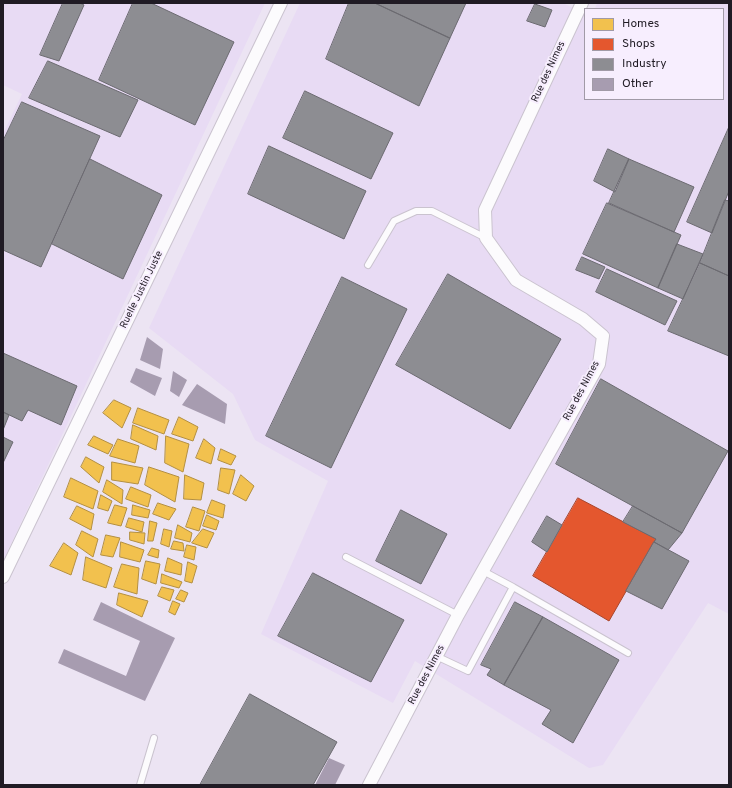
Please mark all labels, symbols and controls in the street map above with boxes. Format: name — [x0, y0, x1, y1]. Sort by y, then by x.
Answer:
legend — [584, 8, 724, 100]
text: Homes — [622, 16, 659, 32]
text: Shops — [622, 36, 655, 52]
street label: Rue des Nimes — [530, 40, 568, 104]
text: Industry — [622, 56, 667, 72]
text: Other — [622, 76, 653, 92]
street label: Ruelle Justin Juste — [118, 249, 166, 331]
street label: Rue des Nimes — [561, 359, 603, 423]
street label: Rue des Nimes — [406, 643, 448, 707]

